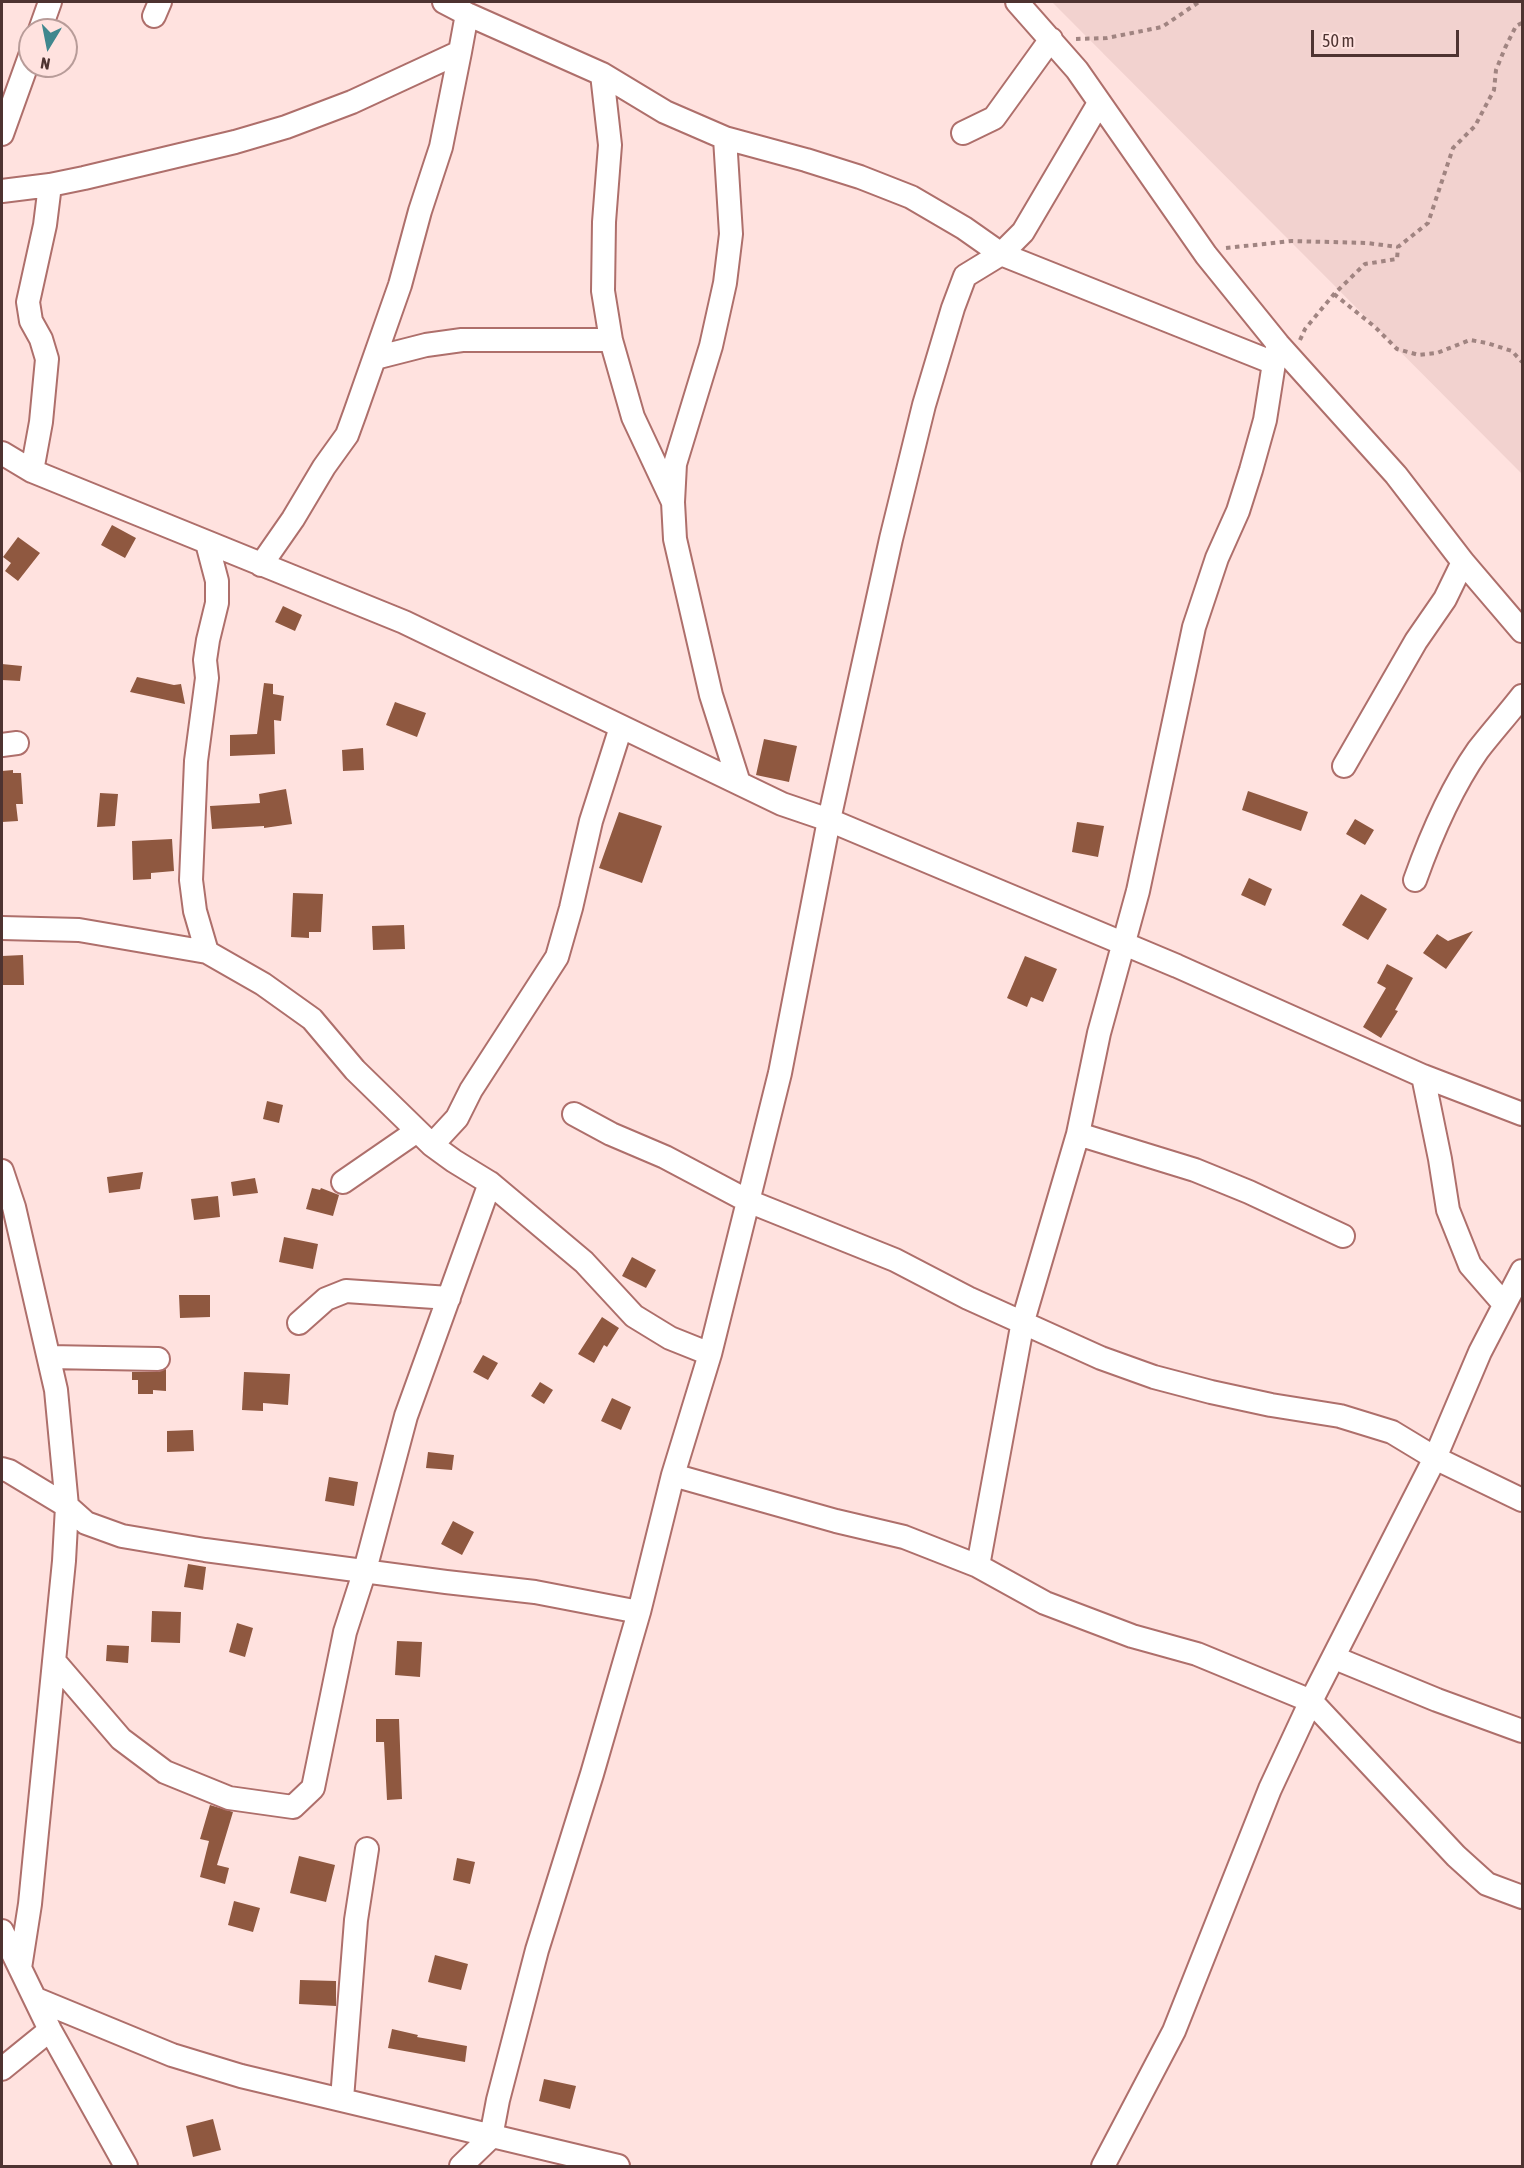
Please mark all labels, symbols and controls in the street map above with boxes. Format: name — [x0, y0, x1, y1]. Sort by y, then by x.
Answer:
north arrow — [18, 18, 78, 78]
scale bar — [1314, 18, 1462, 56]
text: 50 m — [1322, 30, 1354, 51]
text: N — [39, 54, 51, 73]

